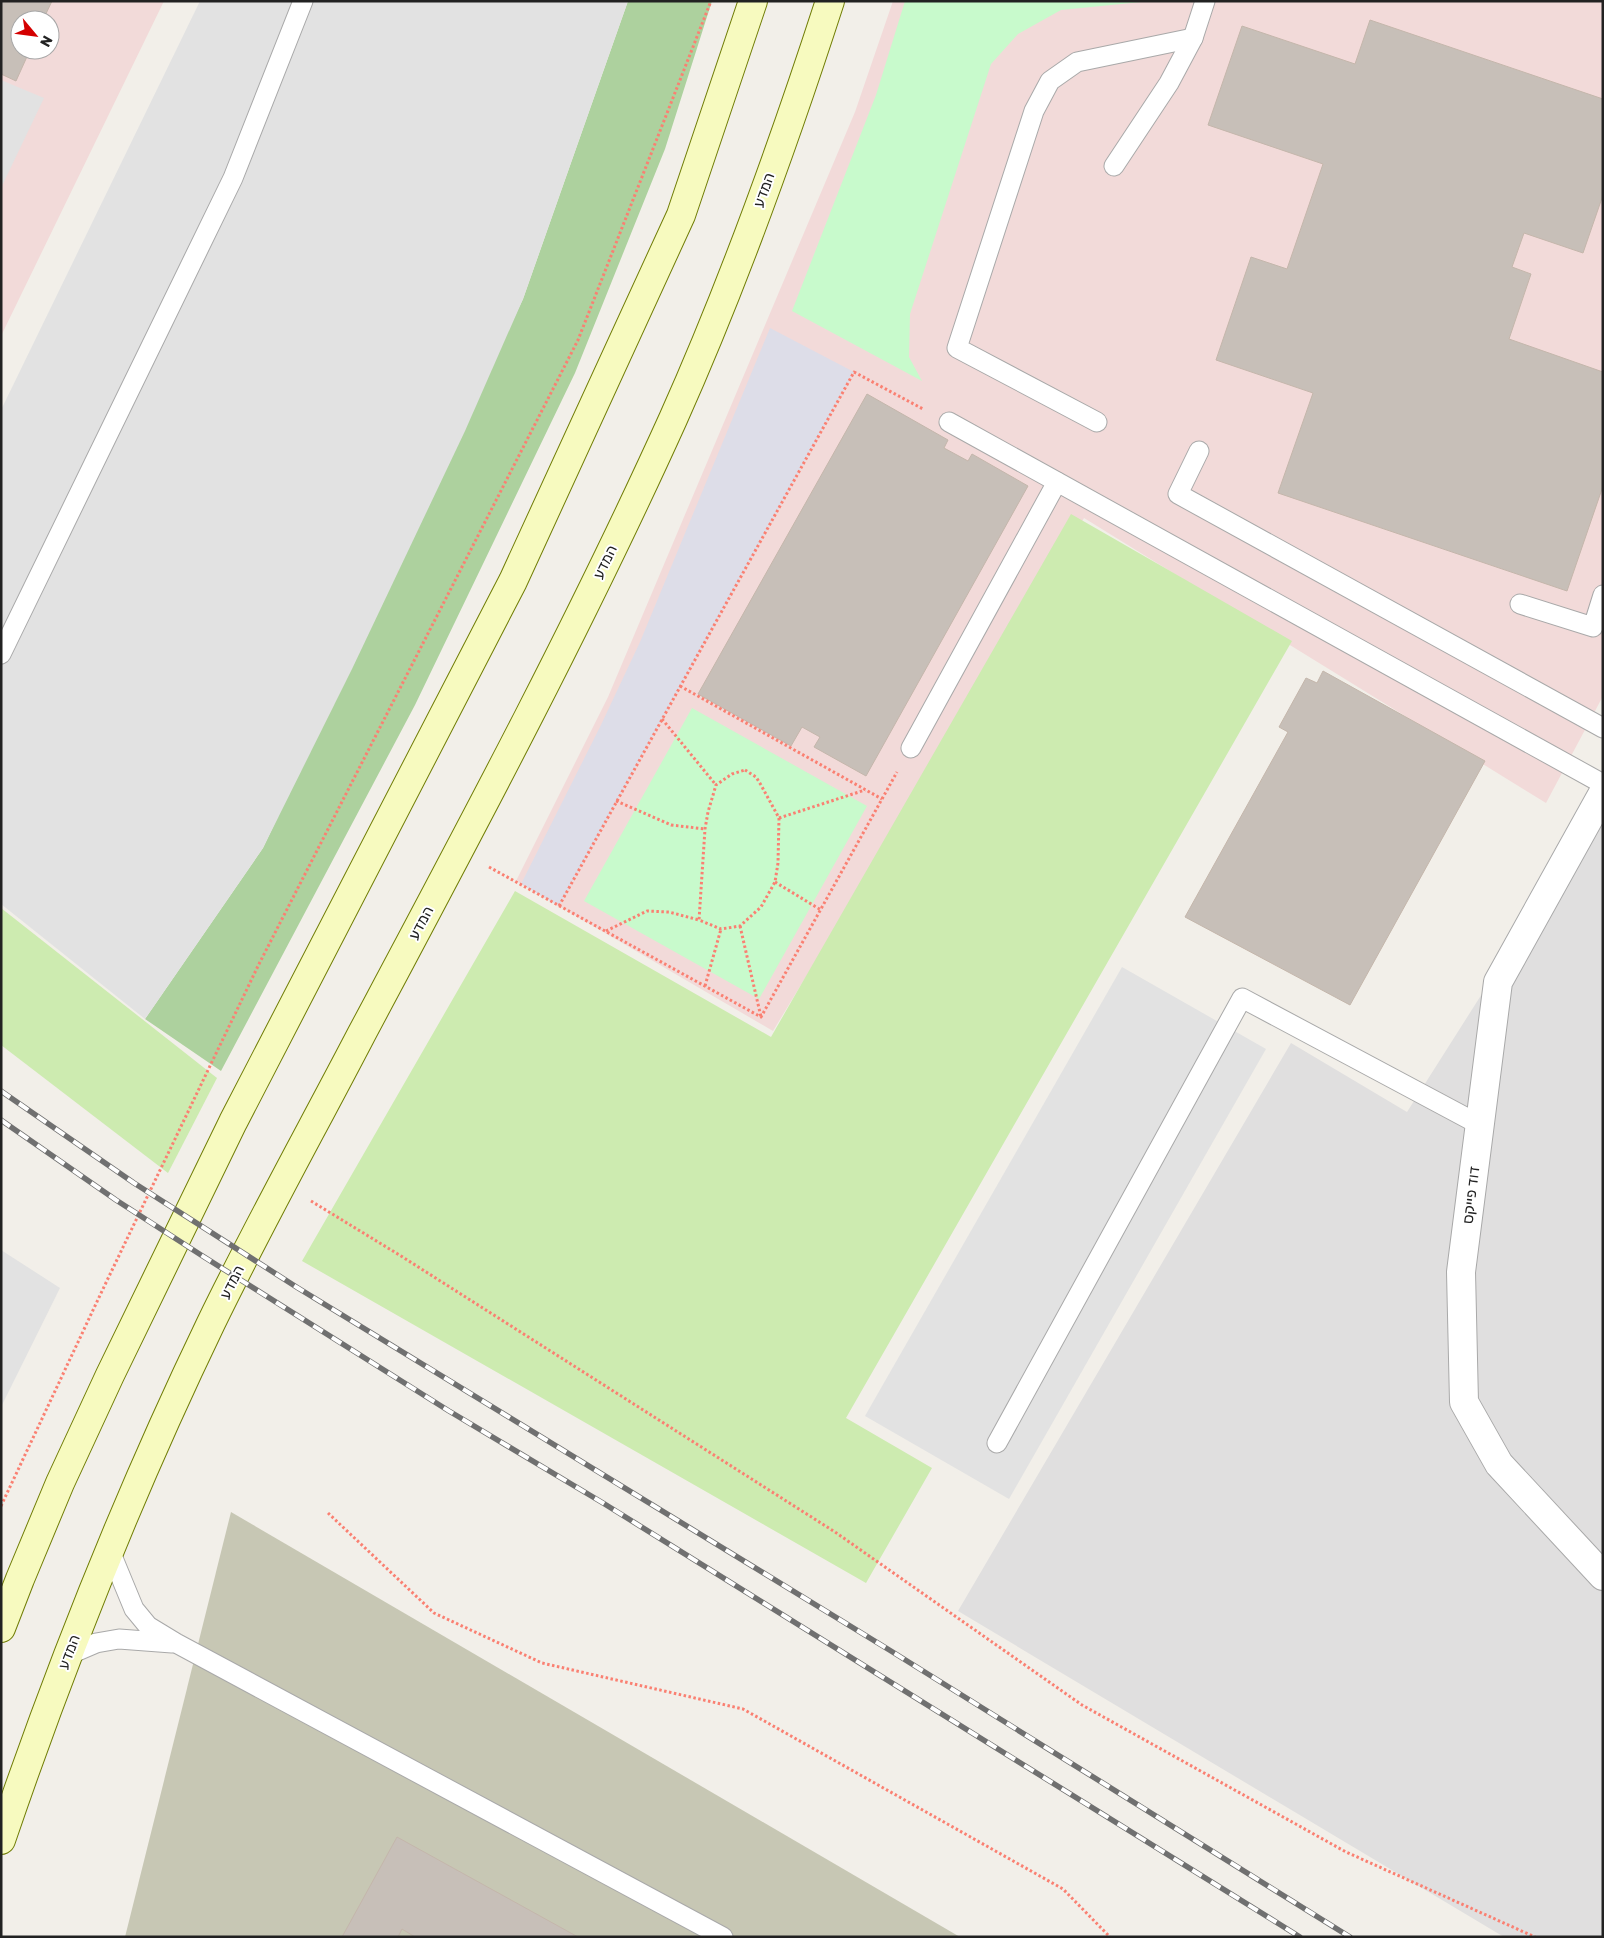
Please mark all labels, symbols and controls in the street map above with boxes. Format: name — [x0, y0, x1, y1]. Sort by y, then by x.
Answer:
north arrow — [10, 10, 60, 60]
text: N — [36, 33, 56, 50]
street label: המדע — [749, 170, 779, 210]
street label: המדע — [589, 542, 621, 582]
street label: המדע — [405, 903, 437, 943]
street label: דוד פייקס — [1459, 1165, 1483, 1225]
street label: המדע — [216, 1262, 248, 1302]
street label: המדע — [54, 1632, 84, 1672]

